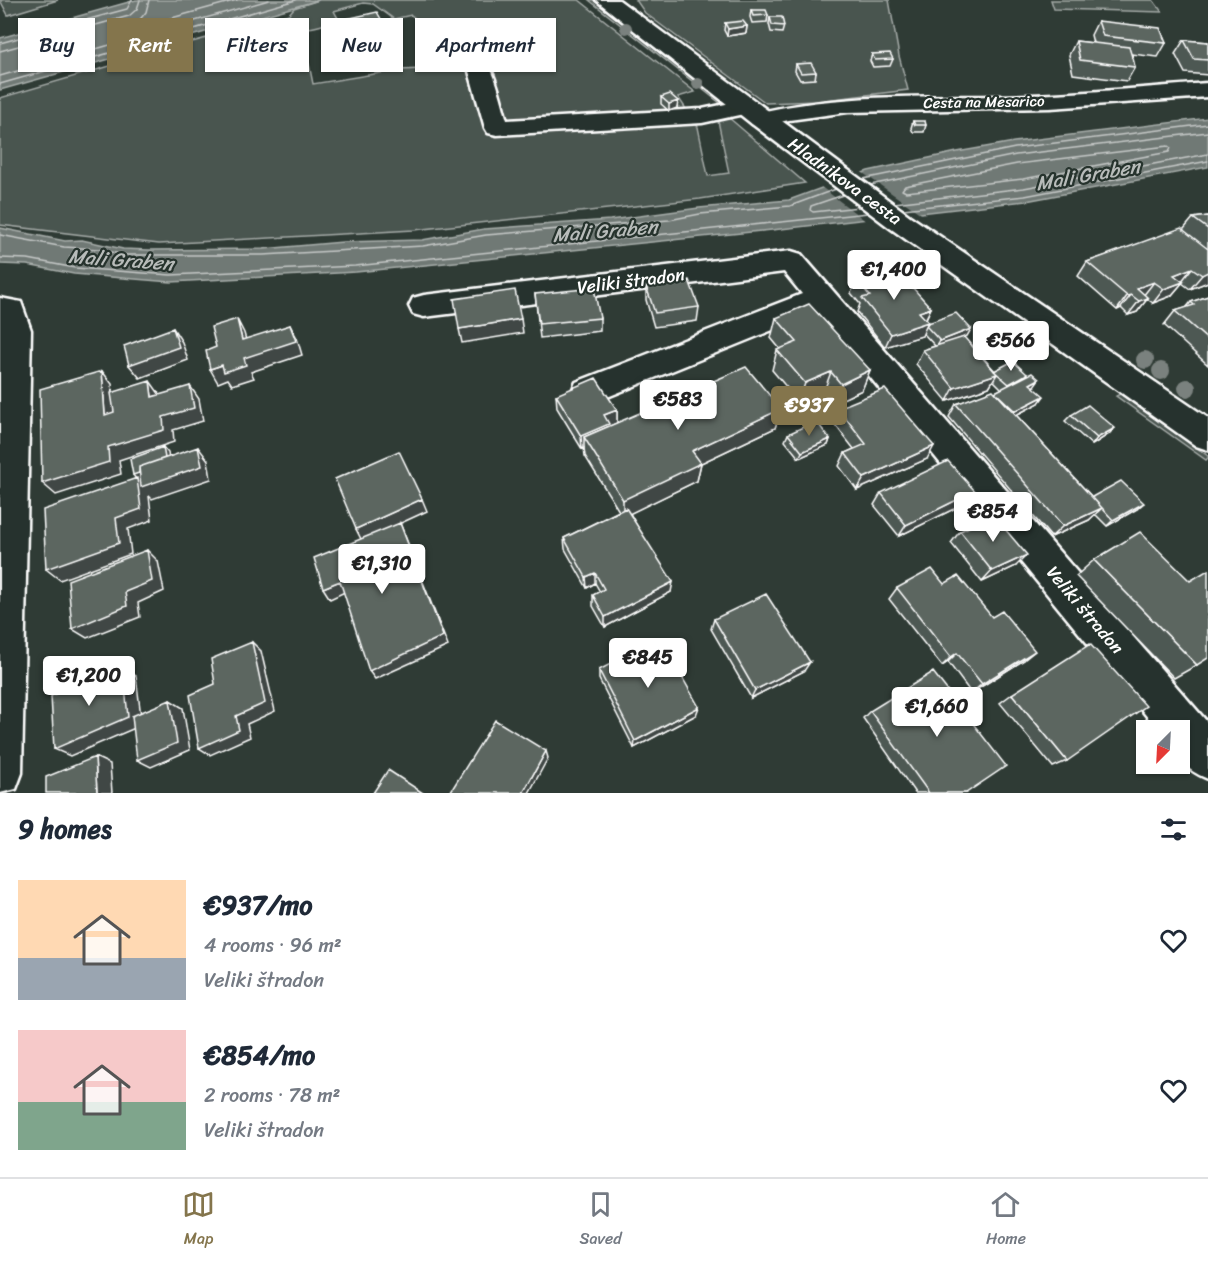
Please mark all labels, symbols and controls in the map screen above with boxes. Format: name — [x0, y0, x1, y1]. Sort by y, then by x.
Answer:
chip: Buy — [18, 18, 95, 72]
chip: Rent — [107, 18, 193, 72]
chip: Filters — [205, 18, 309, 72]
chip: New — [321, 18, 403, 72]
chip: Apartment — [415, 18, 556, 72]
street label: Cesta na Mesarico — [923, 88, 1045, 116]
street label: Hladnikova cesta — [781, 128, 909, 234]
water label: Mali Graben — [1033, 148, 1145, 201]
water label: Mali Graben — [551, 209, 661, 253]
water label: Mali Graben — [67, 239, 177, 281]
pin: €1,400 — [845, 250, 943, 301]
text: €1,400 — [861, 252, 927, 287]
street label: Veliki štradon — [575, 259, 687, 303]
pin: €566 — [975, 321, 1047, 372]
text: €566 — [987, 323, 1035, 358]
pin: €583 — [642, 380, 714, 431]
text: €583 — [654, 382, 702, 417]
pin: €937 — [773, 386, 845, 437]
text: €937 — [785, 388, 833, 423]
pin: €854 — [957, 492, 1029, 543]
text: €854 — [968, 494, 1018, 529]
pin: €1,310 — [333, 544, 431, 595]
text: €1,310 — [352, 546, 412, 581]
street label: Veliki štradon — [1038, 558, 1132, 662]
pin: €845 — [612, 638, 684, 689]
text: €845 — [623, 640, 673, 675]
pin: €1,200 — [40, 656, 138, 707]
text: €1,200 — [57, 658, 121, 693]
pin: €1,660 — [888, 687, 986, 738]
text: €1,660 — [906, 689, 968, 724]
north arrow — [1136, 720, 1190, 774]
map controls — [1136, 720, 1190, 774]
text: 9 homes — [18, 806, 112, 852]
icon: filters — [1157, 813, 1190, 846]
text: €937/mo — [204, 882, 312, 928]
icon: home — [66, 904, 138, 976]
icon: heart — [1157, 924, 1190, 957]
text: 4 rooms · 96 m² — [204, 928, 342, 963]
text: Veliki štradon — [204, 963, 324, 998]
text: €854/mo — [204, 1032, 315, 1078]
icon: home — [66, 1054, 138, 1126]
icon: heart — [1157, 1074, 1190, 1107]
text: 2 rooms · 78 m² — [204, 1078, 340, 1113]
text: Veliki štradon — [204, 1113, 324, 1148]
tab: Map — [182, 1188, 215, 1253]
tab: Saved — [579, 1188, 622, 1253]
tab: Home — [986, 1188, 1026, 1253]

